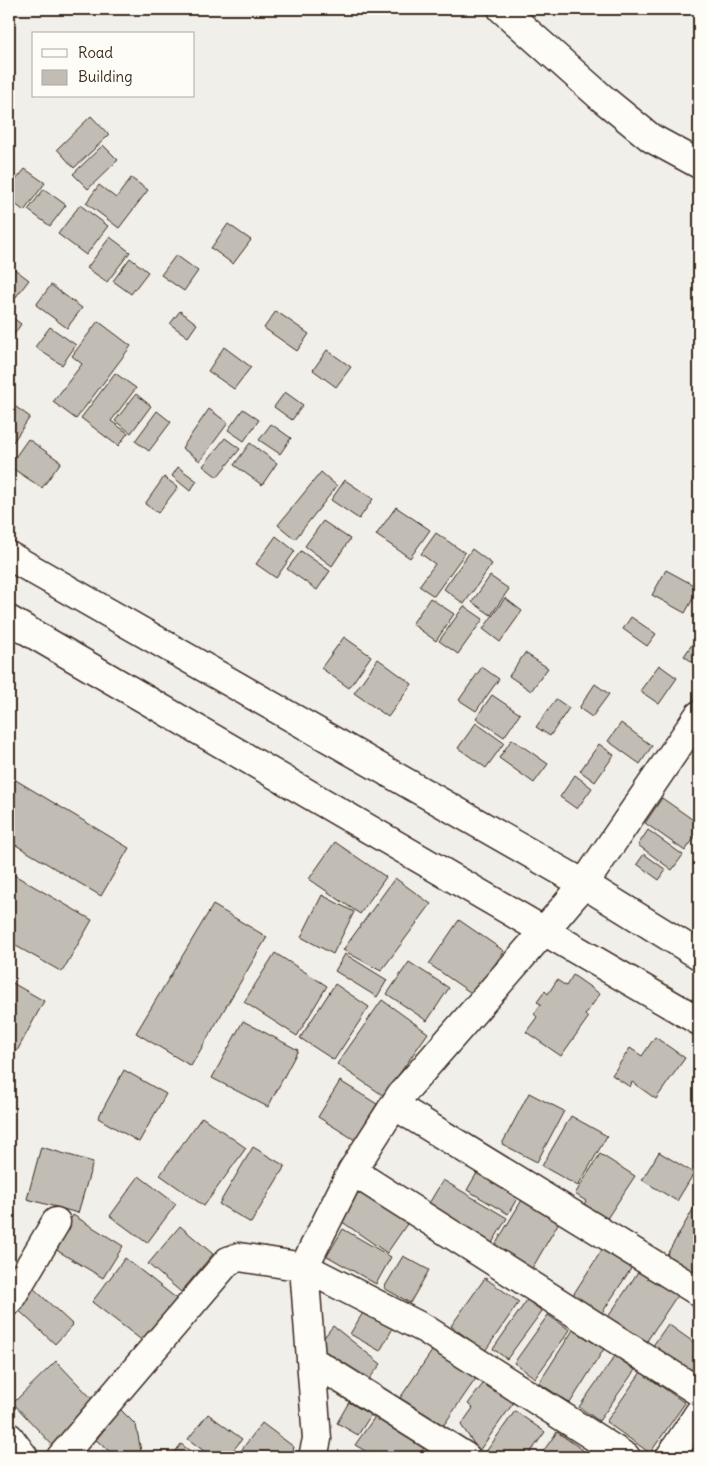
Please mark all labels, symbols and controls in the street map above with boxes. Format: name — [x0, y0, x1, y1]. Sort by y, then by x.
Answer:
legend — [32, 32, 195, 98]
text: Road — [78, 43, 113, 62]
text: Building — [78, 67, 133, 86]

